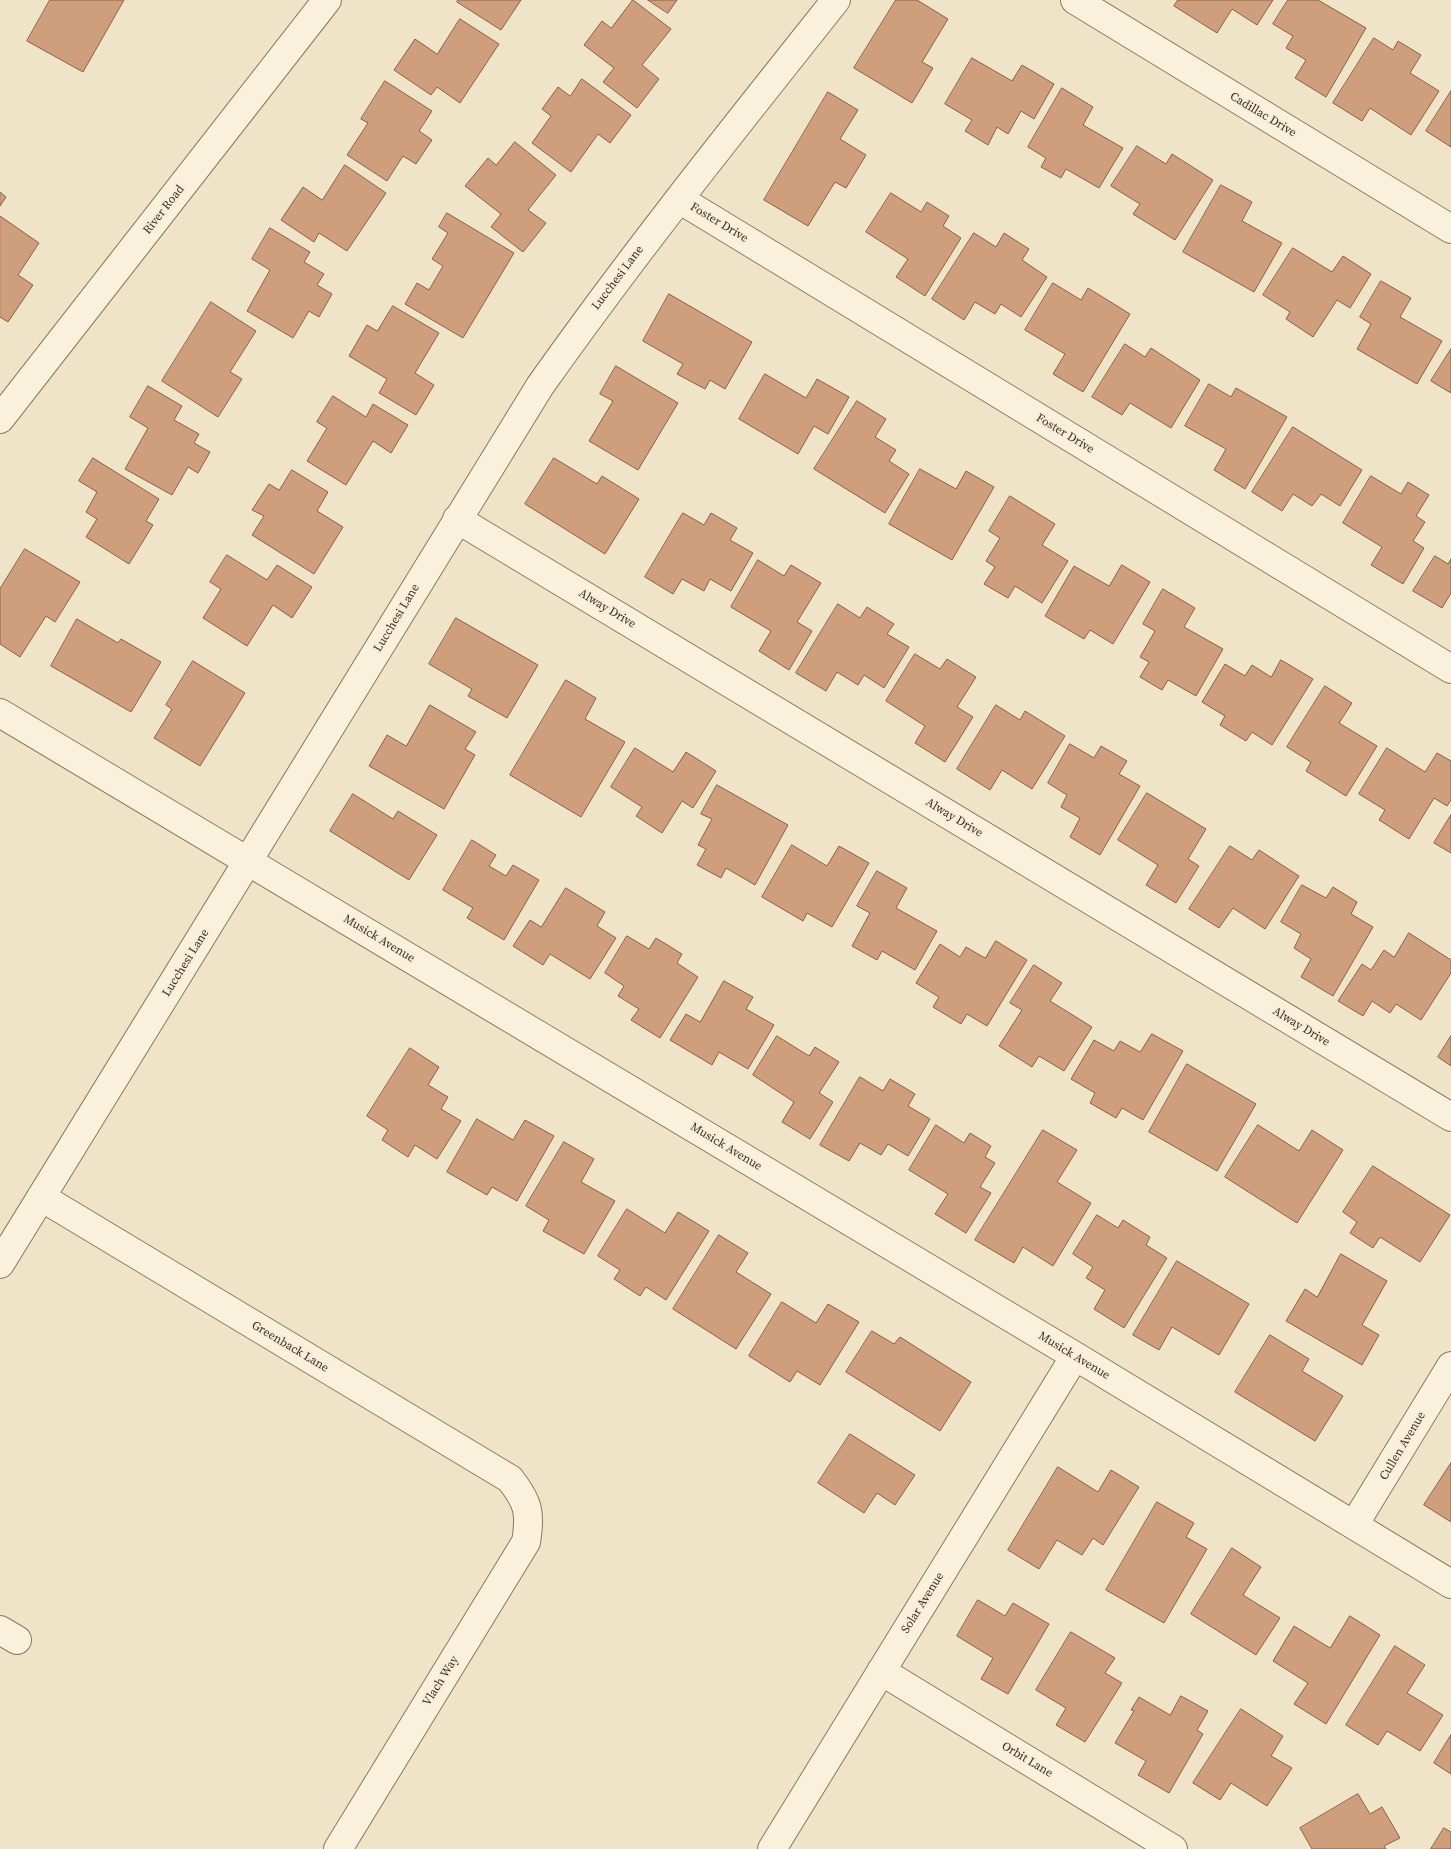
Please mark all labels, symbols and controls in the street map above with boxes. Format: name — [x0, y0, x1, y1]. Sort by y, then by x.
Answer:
street label: Cadillac Drive — [1227, 90, 1299, 140]
street label: River Road — [140, 183, 188, 237]
street label: Foster Drive — [687, 200, 751, 246]
street label: Lucchesi Lane — [589, 243, 647, 313]
street label: Foster Drive — [1033, 411, 1097, 457]
street label: Lucchesi Lane — [371, 581, 423, 655]
street label: Alway Drive — [576, 586, 638, 632]
street label: Alway Drive — [923, 795, 985, 841]
street label: Musick Avenue — [341, 912, 417, 966]
street label: Lucchesi Lane — [160, 927, 212, 999]
street label: Alway Drive — [1270, 1004, 1332, 1050]
street label: Musick Avenue — [688, 1120, 764, 1174]
street label: Greenback Lane — [249, 1318, 331, 1376]
street label: Musick Avenue — [1036, 1329, 1112, 1383]
street label: Cullen Avenue — [1377, 1409, 1429, 1483]
street label: Solar Avenue — [899, 1570, 947, 1636]
street label: Vlach Way — [420, 1653, 462, 1709]
street label: Orbit Lane — [999, 1739, 1055, 1781]

